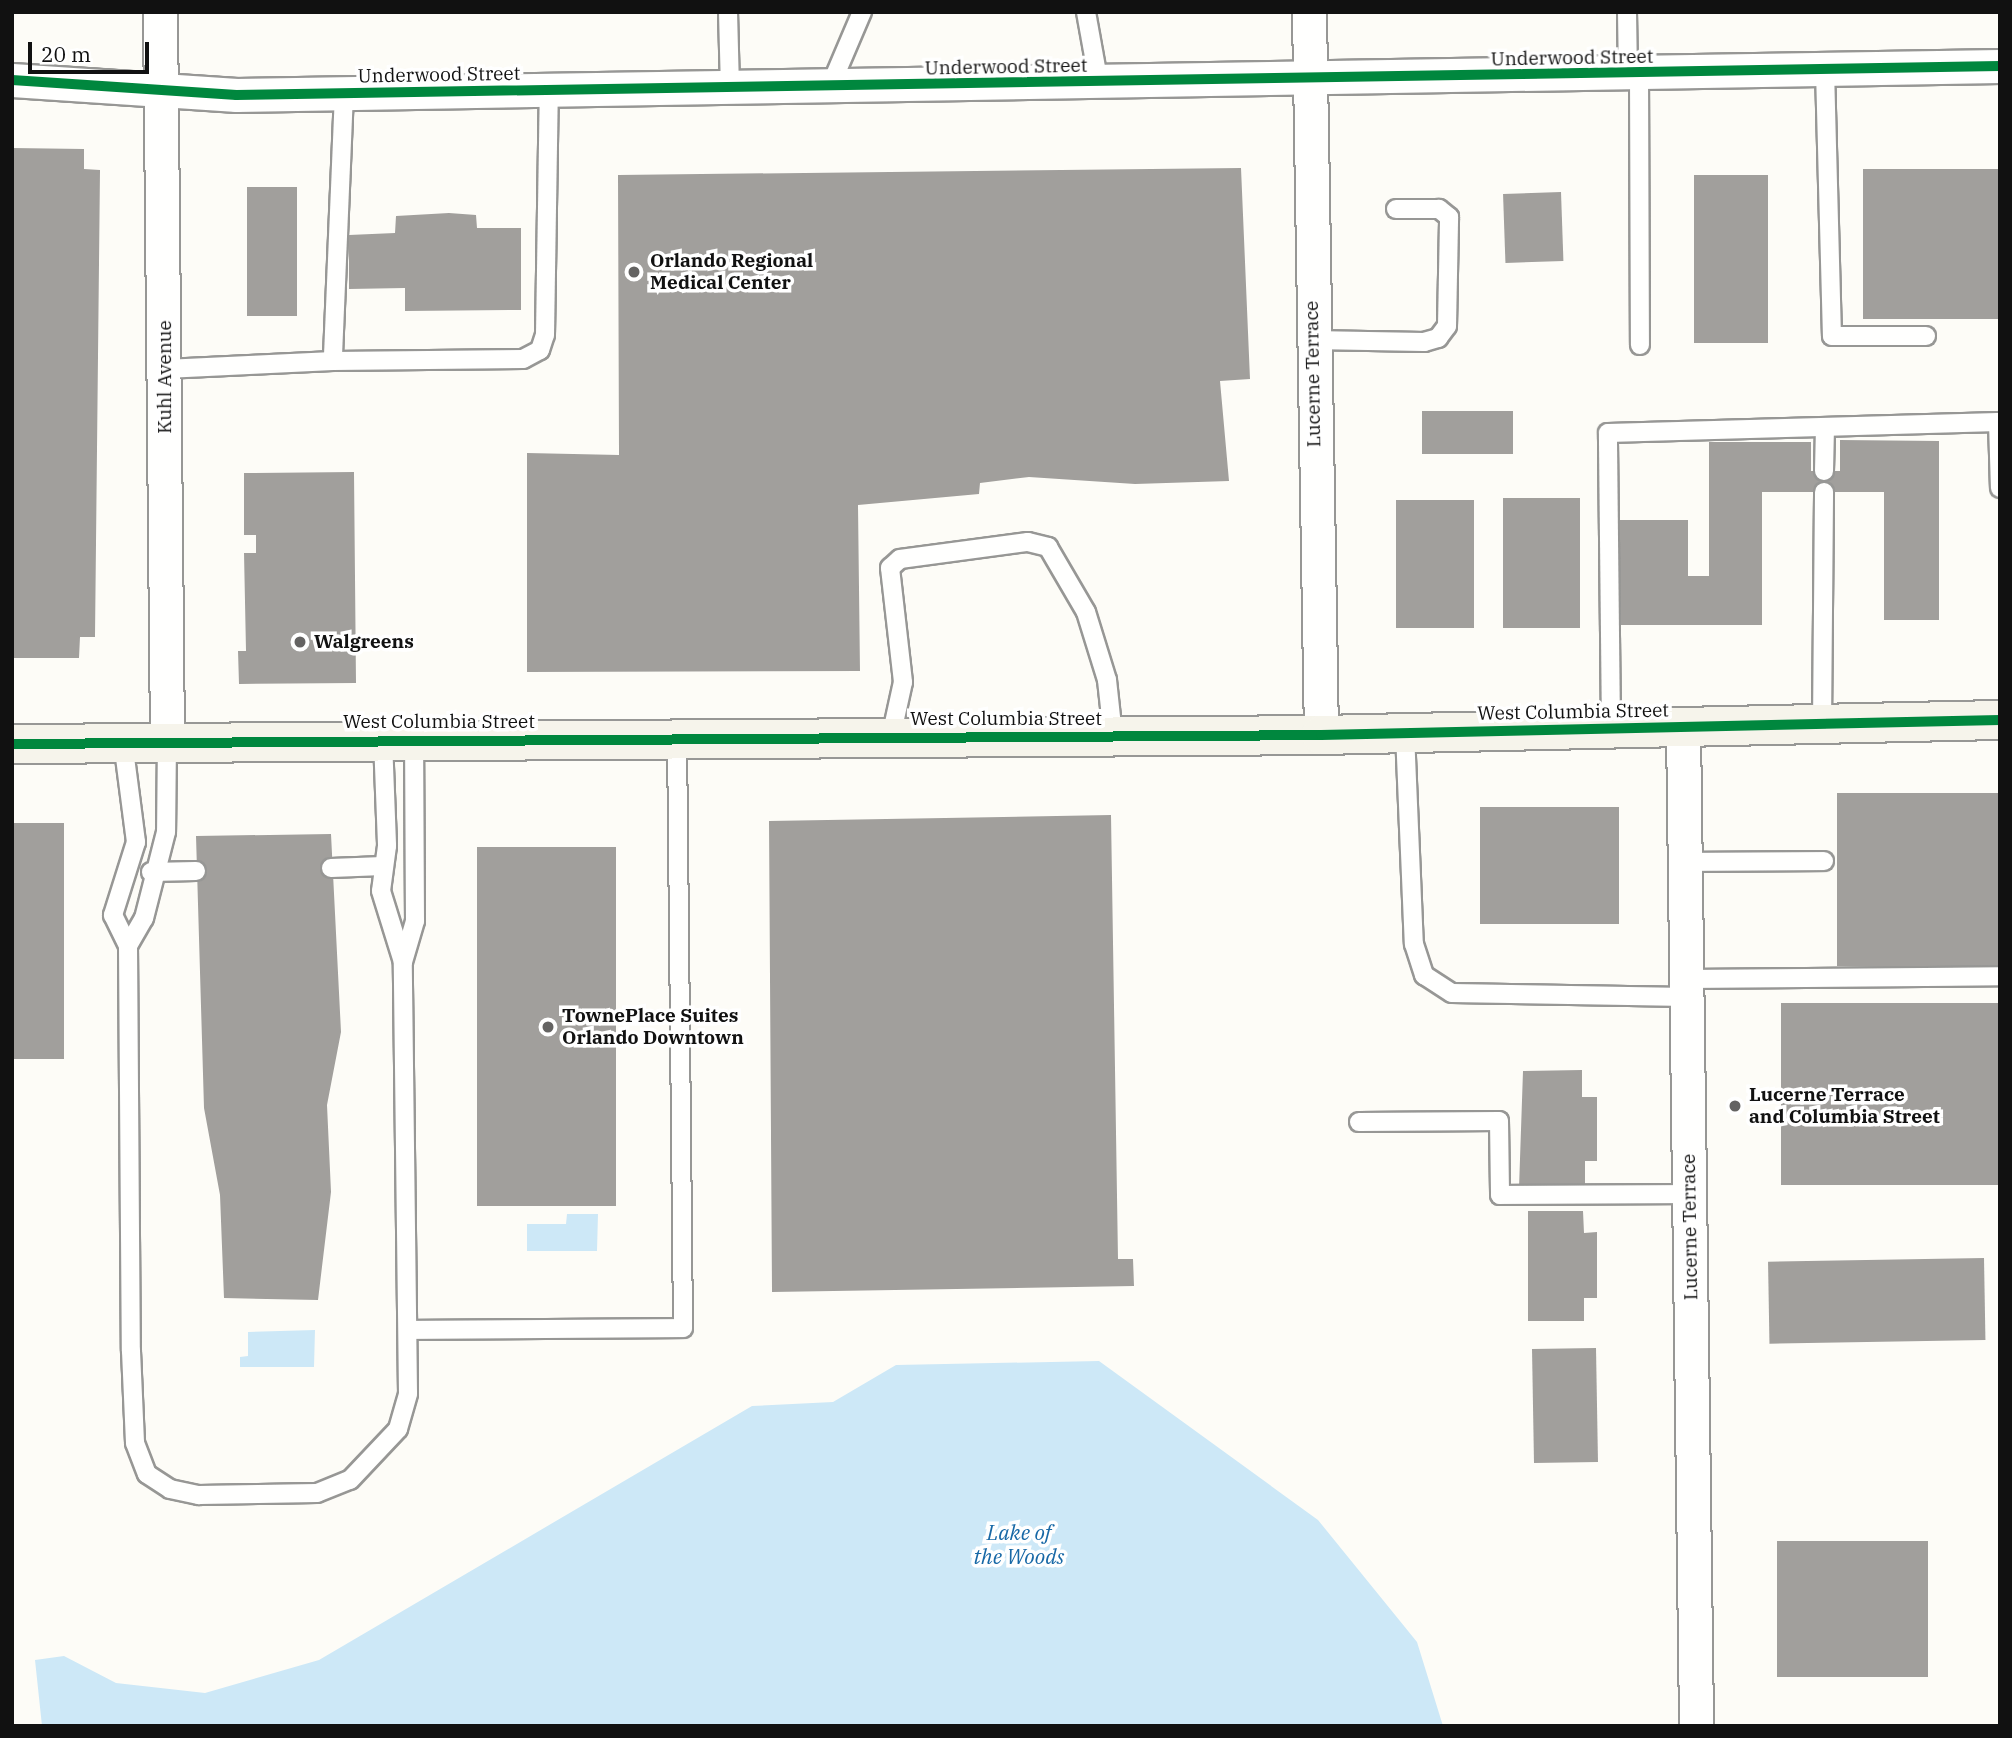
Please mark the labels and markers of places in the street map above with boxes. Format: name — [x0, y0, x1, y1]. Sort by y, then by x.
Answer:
place label: Orlando Regional Medical Center — [650, 250, 813, 294]
marker: Orlando Regional Medical Center — [624, 262, 644, 282]
place label: Walgreens — [314, 631, 414, 653]
marker: Walgreens — [292, 634, 308, 650]
place label: TownePlace Suites Orlando Downtown — [562, 1005, 744, 1049]
marker: TownePlace Suites Orlando Downtown — [540, 1019, 556, 1035]
place label: Lucerne Terrace and Columbia Street — [1749, 1084, 1940, 1128]
marker: Lucerne Terrace and Columbia Street — [1727, 1098, 1743, 1114]

